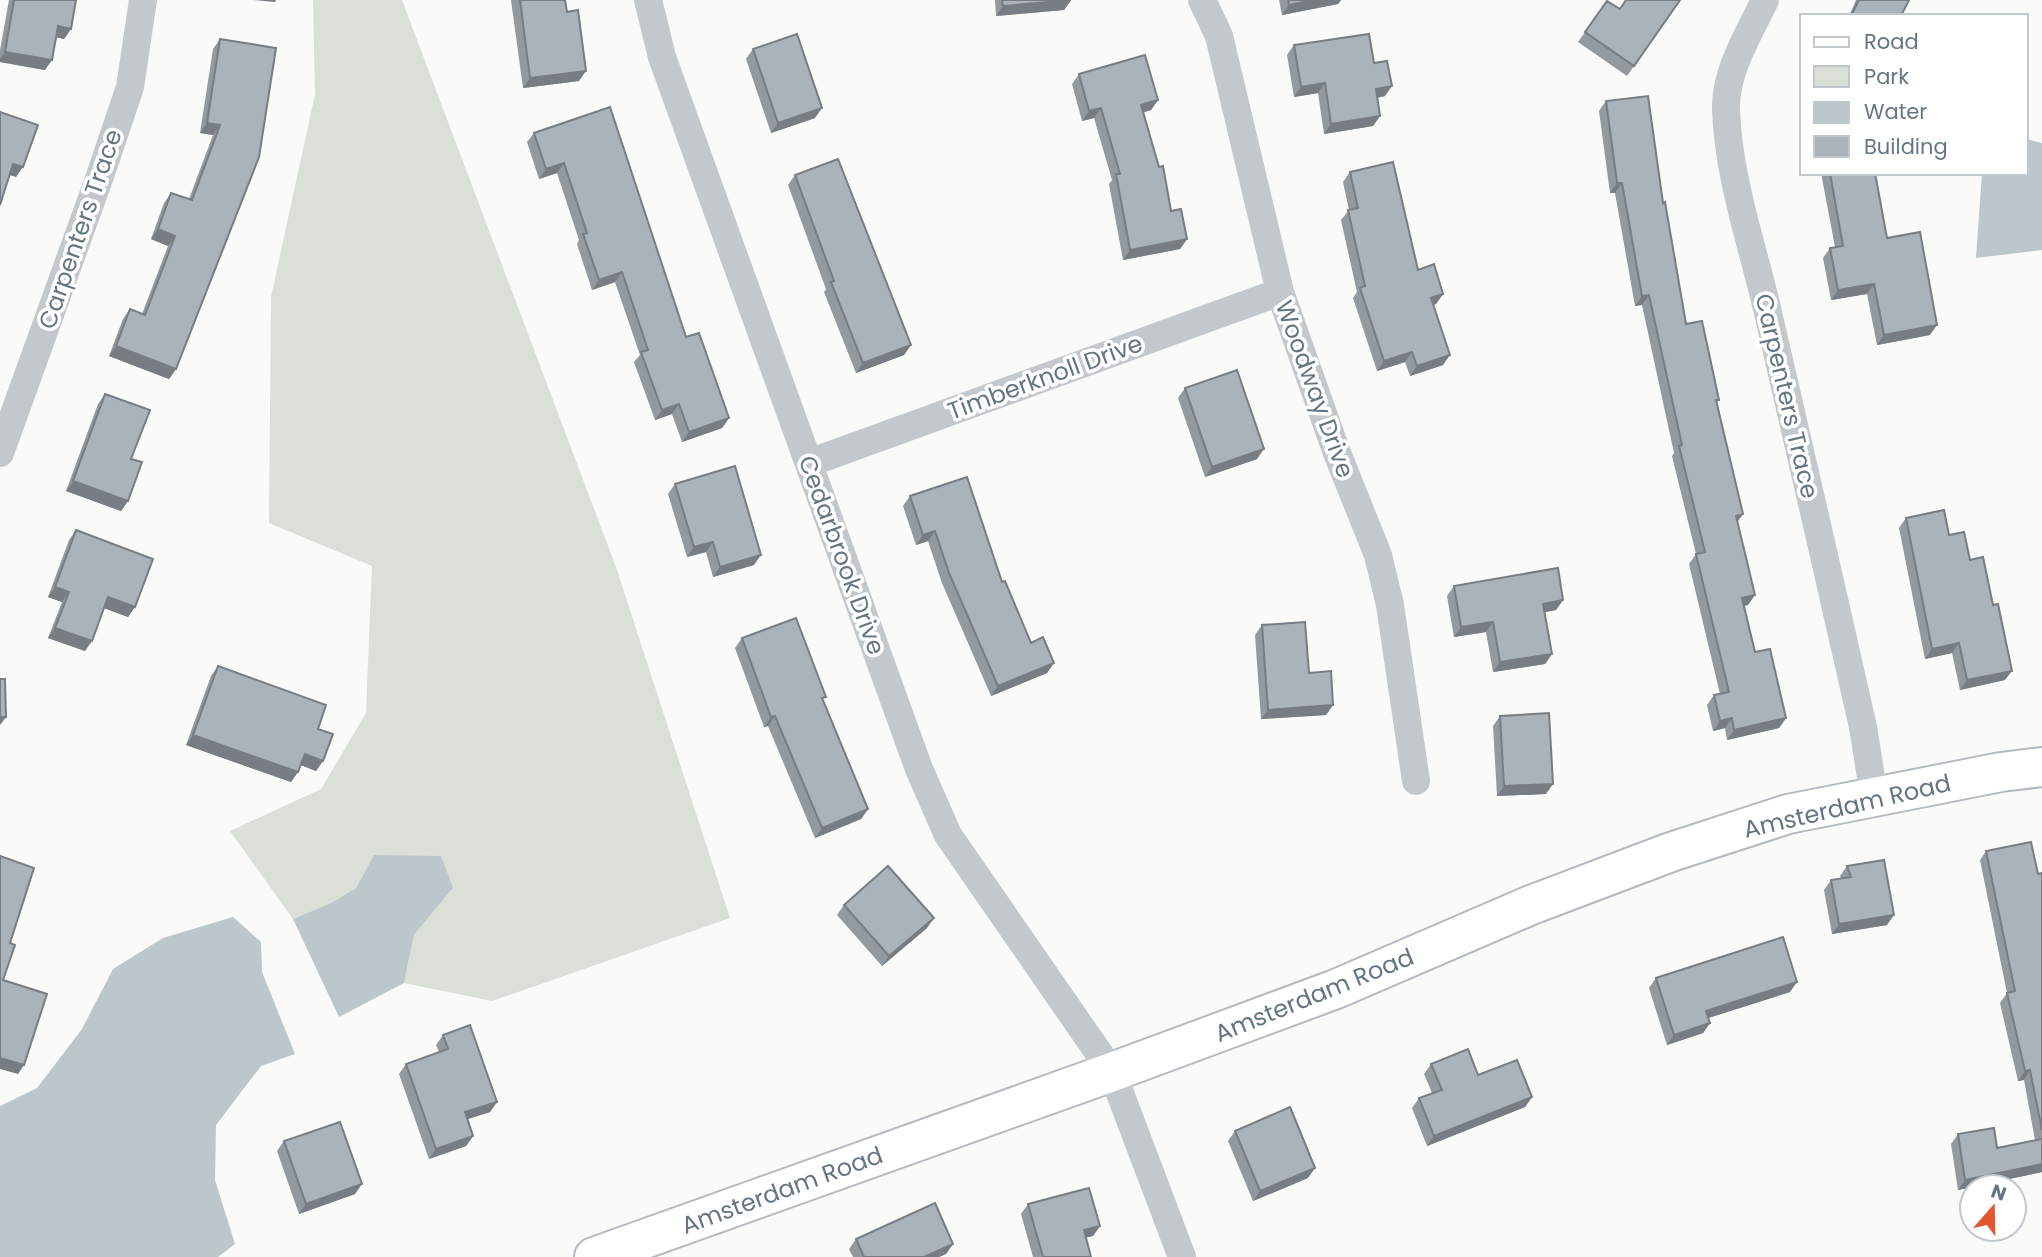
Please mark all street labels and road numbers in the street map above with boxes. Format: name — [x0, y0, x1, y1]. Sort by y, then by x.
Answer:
street label: Carpenters Trace — [30, 125, 130, 333]
street label: Carpenters Trace — [1747, 290, 1827, 502]
street label: Woodway Drive — [1268, 296, 1362, 482]
street label: Timberknoll Drive — [943, 326, 1147, 428]
street label: Cedarbrook Drive — [791, 451, 893, 659]
street label: Amsterdam Road — [1740, 766, 1954, 846]
street label: Amsterdam Road — [1210, 940, 1418, 1050]
street label: Amsterdam Road — [677, 1138, 887, 1242]

